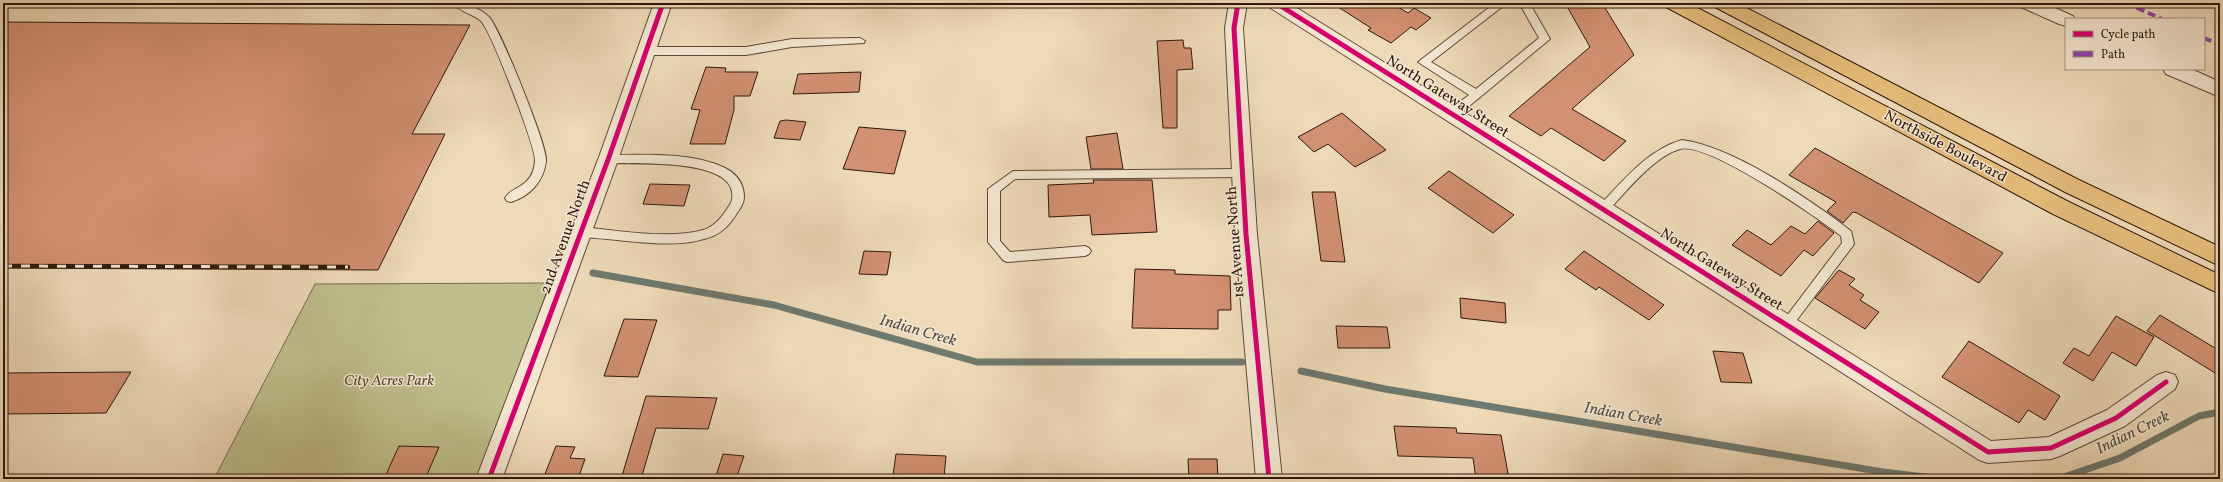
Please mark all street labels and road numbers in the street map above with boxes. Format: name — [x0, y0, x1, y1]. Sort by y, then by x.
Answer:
street label: North Gateway Street — [1381, 51, 1513, 143]
street label: Northside Boulevard — [1880, 106, 2010, 188]
street label: 2nd Avenue North — [536, 177, 596, 297]
street label: 1st Avenue North — [1222, 185, 1250, 299]
street label: North Gateway Street — [1655, 224, 1787, 316]

